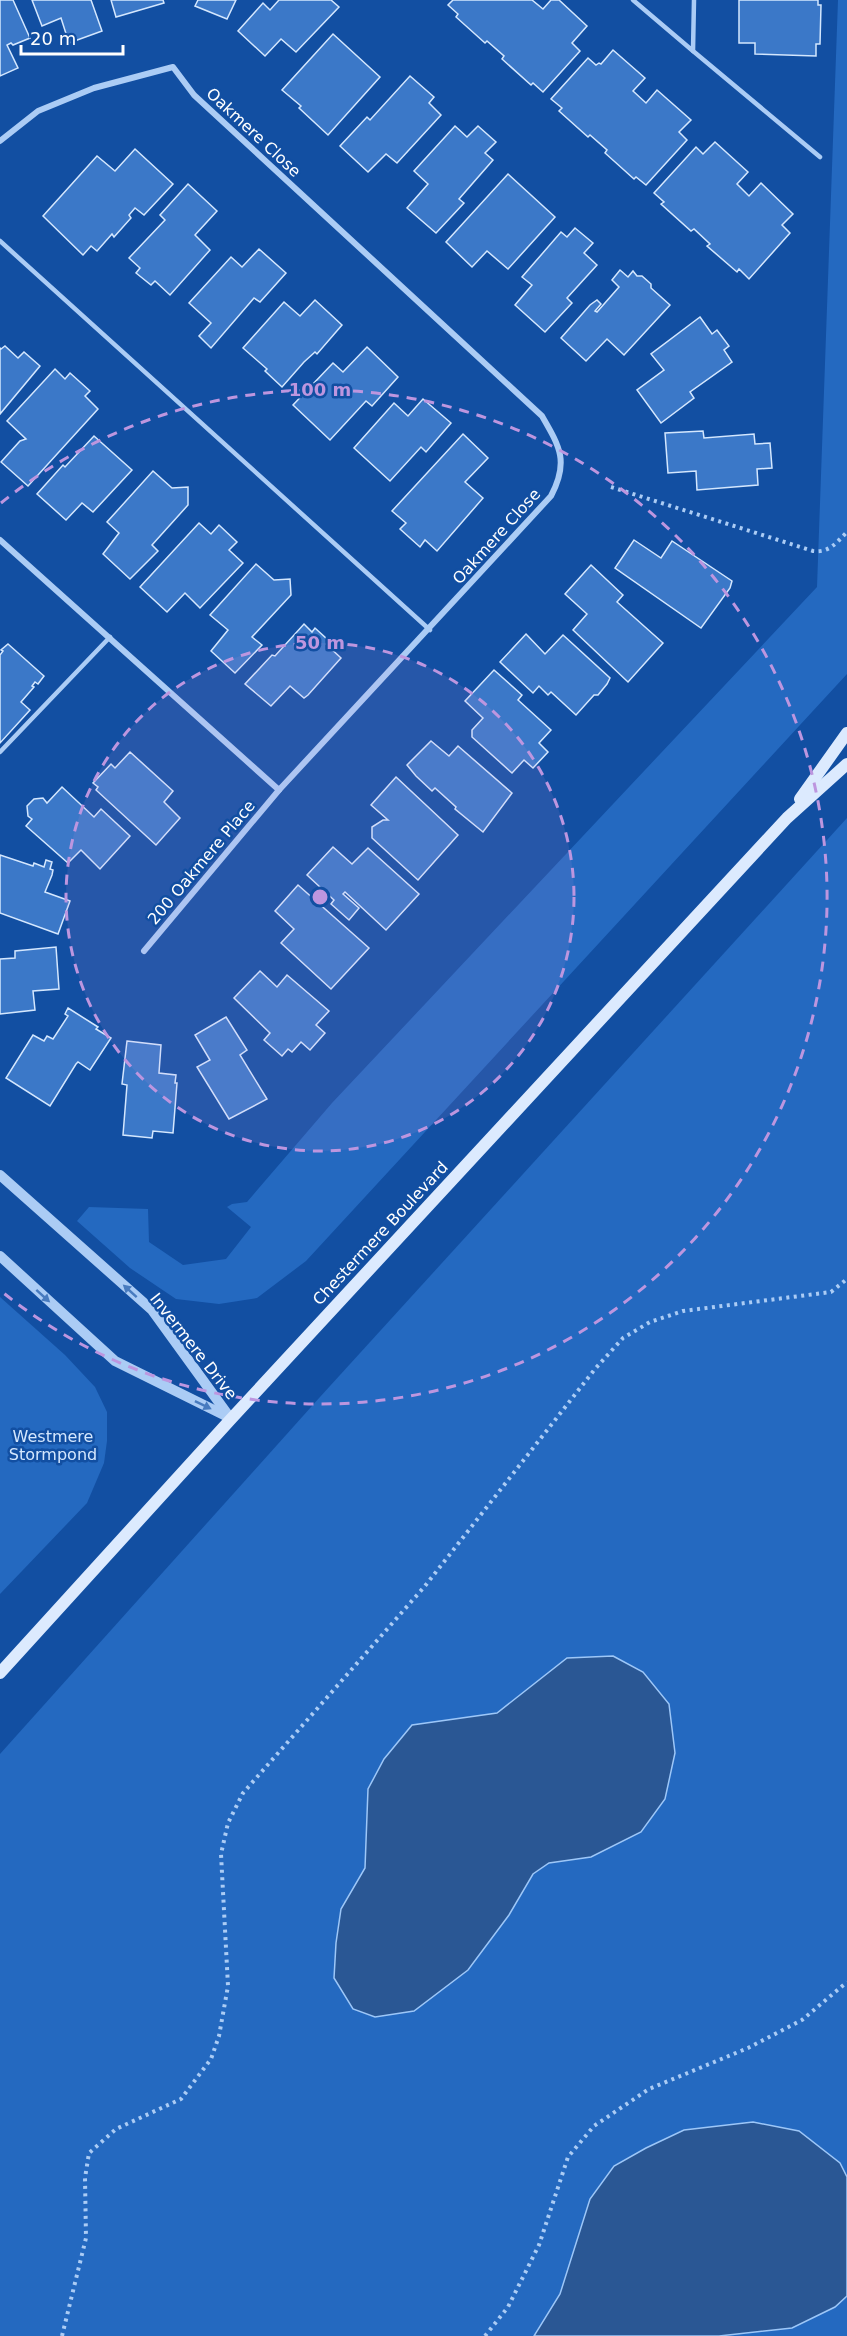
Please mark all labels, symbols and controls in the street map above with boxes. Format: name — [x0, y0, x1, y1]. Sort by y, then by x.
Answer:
scale bar — [21, 18, 123, 56]
text: 20 m — [30, 28, 76, 49]
street label: Oakmere Close — [203, 84, 305, 181]
text: 100 m — [289, 379, 351, 400]
street label: Oakmere Close — [449, 485, 544, 588]
text: 50 m — [295, 632, 345, 653]
street label: 200 Oakmere Place — [144, 796, 259, 928]
centre of rings — [310, 887, 330, 907]
street label: Chestermere Boulevard — [309, 1158, 452, 1309]
one-way arrow — [123, 1285, 138, 1298]
one-way arrow — [36, 1289, 51, 1303]
street label: Invermere Drive — [146, 1289, 241, 1403]
one-way arrow — [194, 1400, 211, 1409]
park label: Westmere Stormpond — [9, 1427, 97, 1464]

